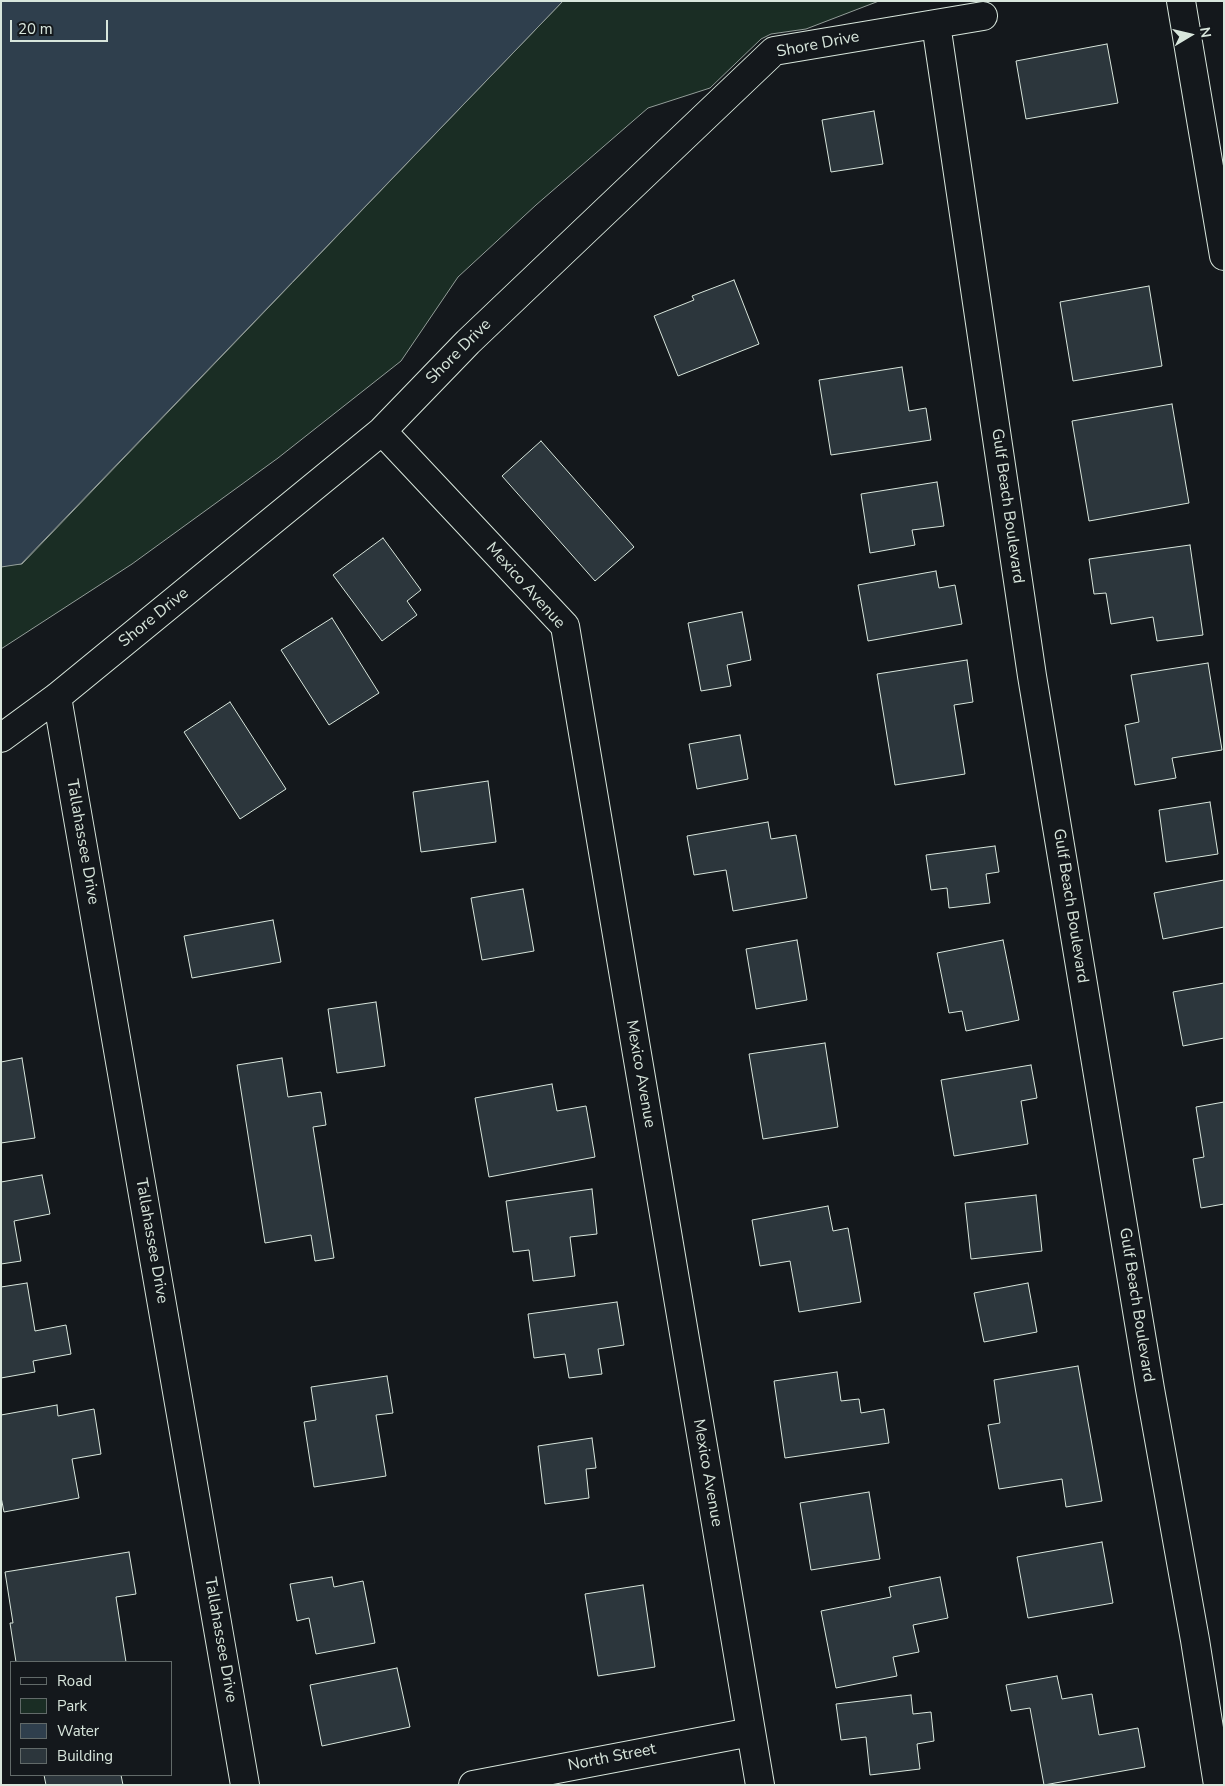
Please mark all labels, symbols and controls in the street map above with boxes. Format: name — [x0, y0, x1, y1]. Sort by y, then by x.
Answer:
scale bar — [12, 10, 110, 42]
north arrow — [1165, 10, 1215, 60]
text: 20 m — [18, 19, 53, 39]
text: N — [1195, 26, 1216, 39]
street label: Shore Drive — [775, 28, 861, 62]
street label: Shore Drive — [423, 316, 495, 388]
street label: Gulf Beach Boulevard — [987, 427, 1027, 585]
street label: Mexico Avenue — [481, 539, 569, 633]
street label: Shore Drive — [115, 584, 193, 652]
street label: Tallahassee Drive — [62, 778, 102, 906]
street label: Gulf Beach Boulevard — [1048, 827, 1092, 985]
street label: Mexico Avenue — [621, 1019, 659, 1129]
street label: Tallahassee Drive — [131, 1177, 171, 1305]
street label: Gulf Beach Boulevard — [1114, 1226, 1158, 1384]
street label: Mexico Avenue — [688, 1418, 726, 1528]
street label: Tallahassee Drive — [200, 1576, 240, 1704]
legend — [10, 1661, 172, 1776]
text: Road — [57, 1671, 92, 1691]
text: Park — [57, 1696, 87, 1716]
text: Water — [57, 1721, 99, 1741]
street label: North Street — [566, 1740, 658, 1776]
text: Building — [57, 1746, 113, 1766]

